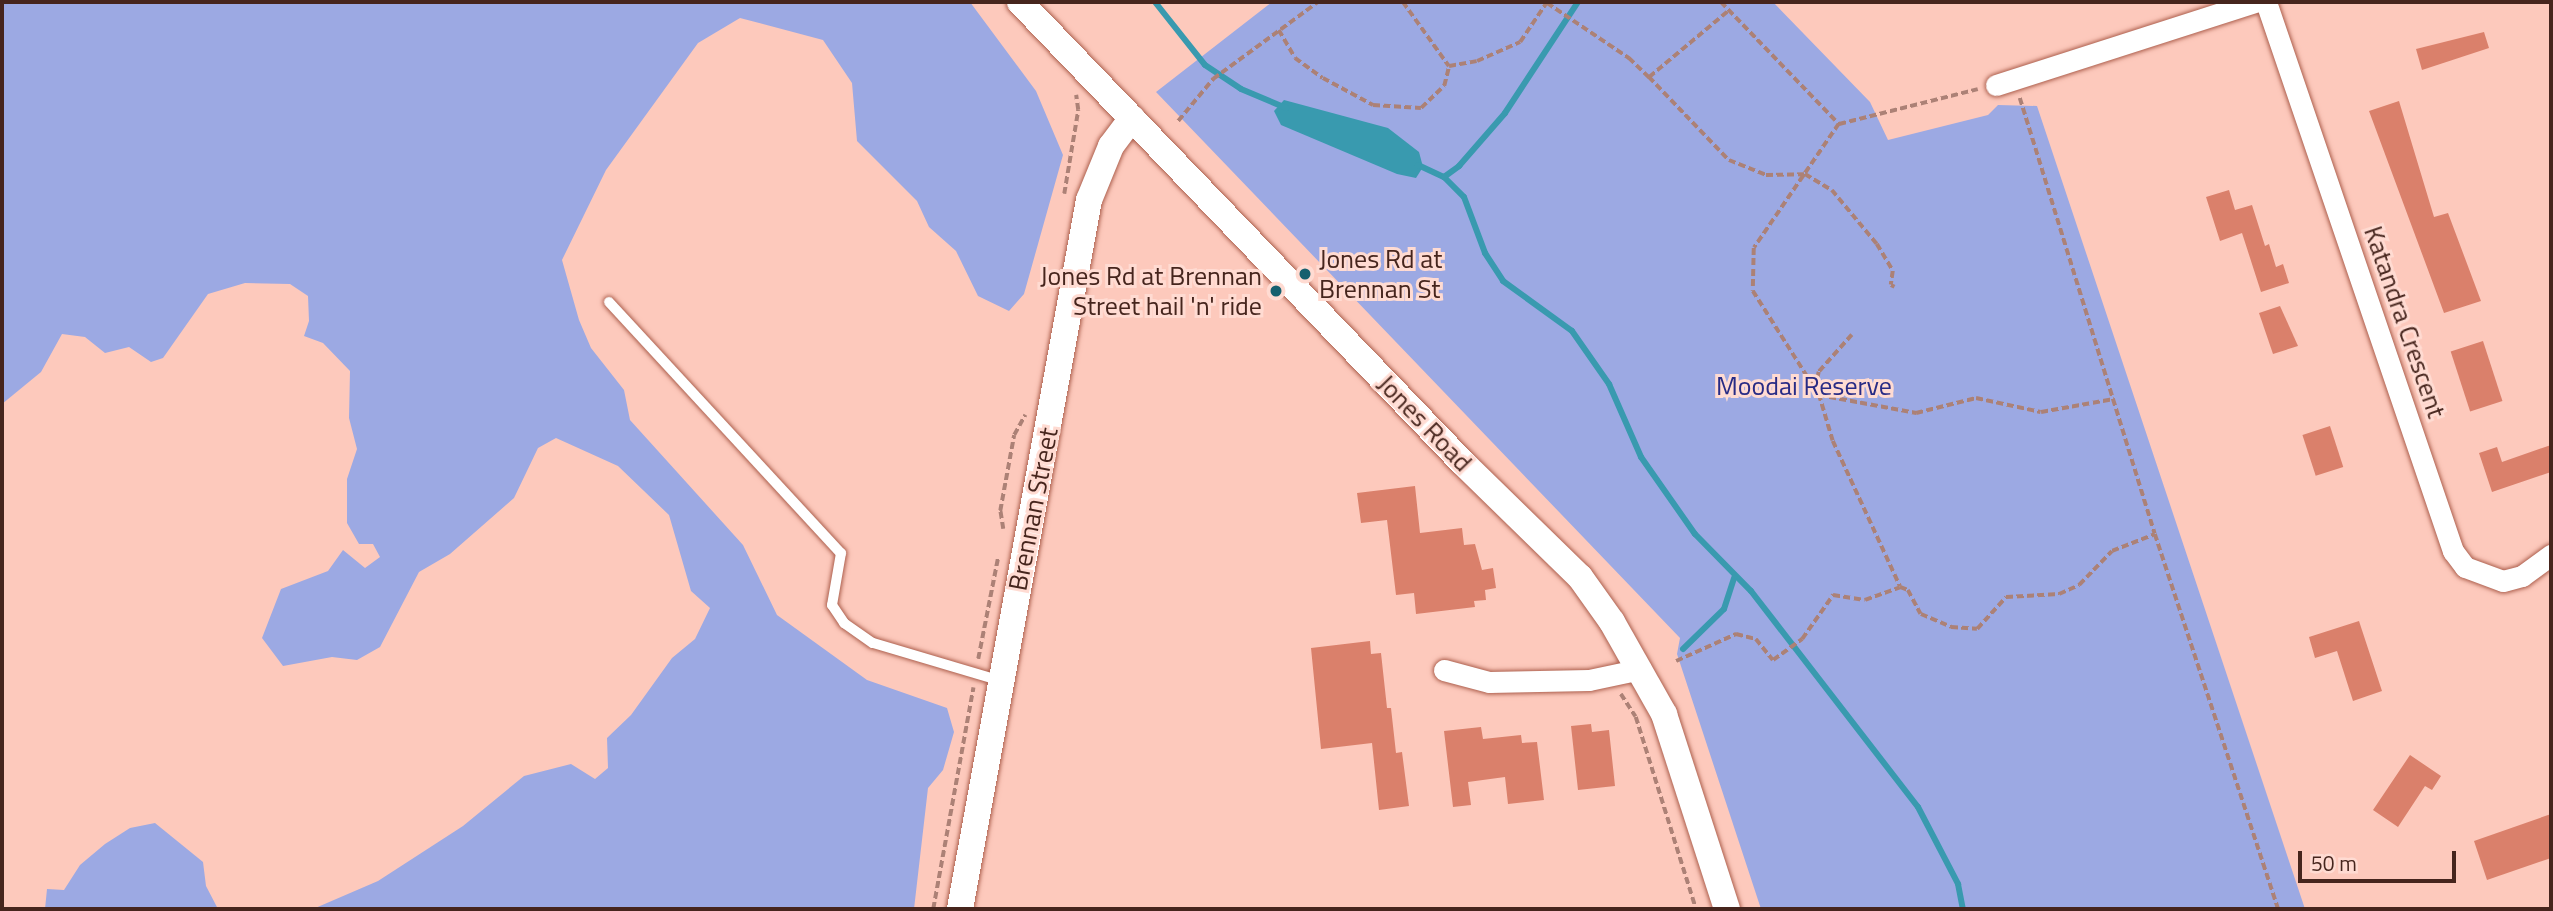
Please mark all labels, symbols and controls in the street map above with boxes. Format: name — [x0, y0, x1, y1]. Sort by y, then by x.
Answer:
street label: Katandra Crescent — [2358, 222, 2452, 422]
place label: Jones Rd at Brennan St — [1319, 243, 1442, 304]
place label: Jones Rd at Brennan Street hail 'n' ride — [1040, 260, 1262, 322]
marker: Jones Rd at Brennan St — [1297, 266, 1313, 282]
marker: Jones Rd at Brennan Street hail 'n' ride — [1268, 283, 1284, 299]
street label: Jones Road — [1371, 368, 1479, 478]
park label: Moodai Reserve — [1716, 370, 1892, 402]
street label: Brennan Street — [1002, 425, 1064, 593]
scale bar — [2301, 838, 2458, 882]
text: 50 m — [2311, 847, 2357, 879]

